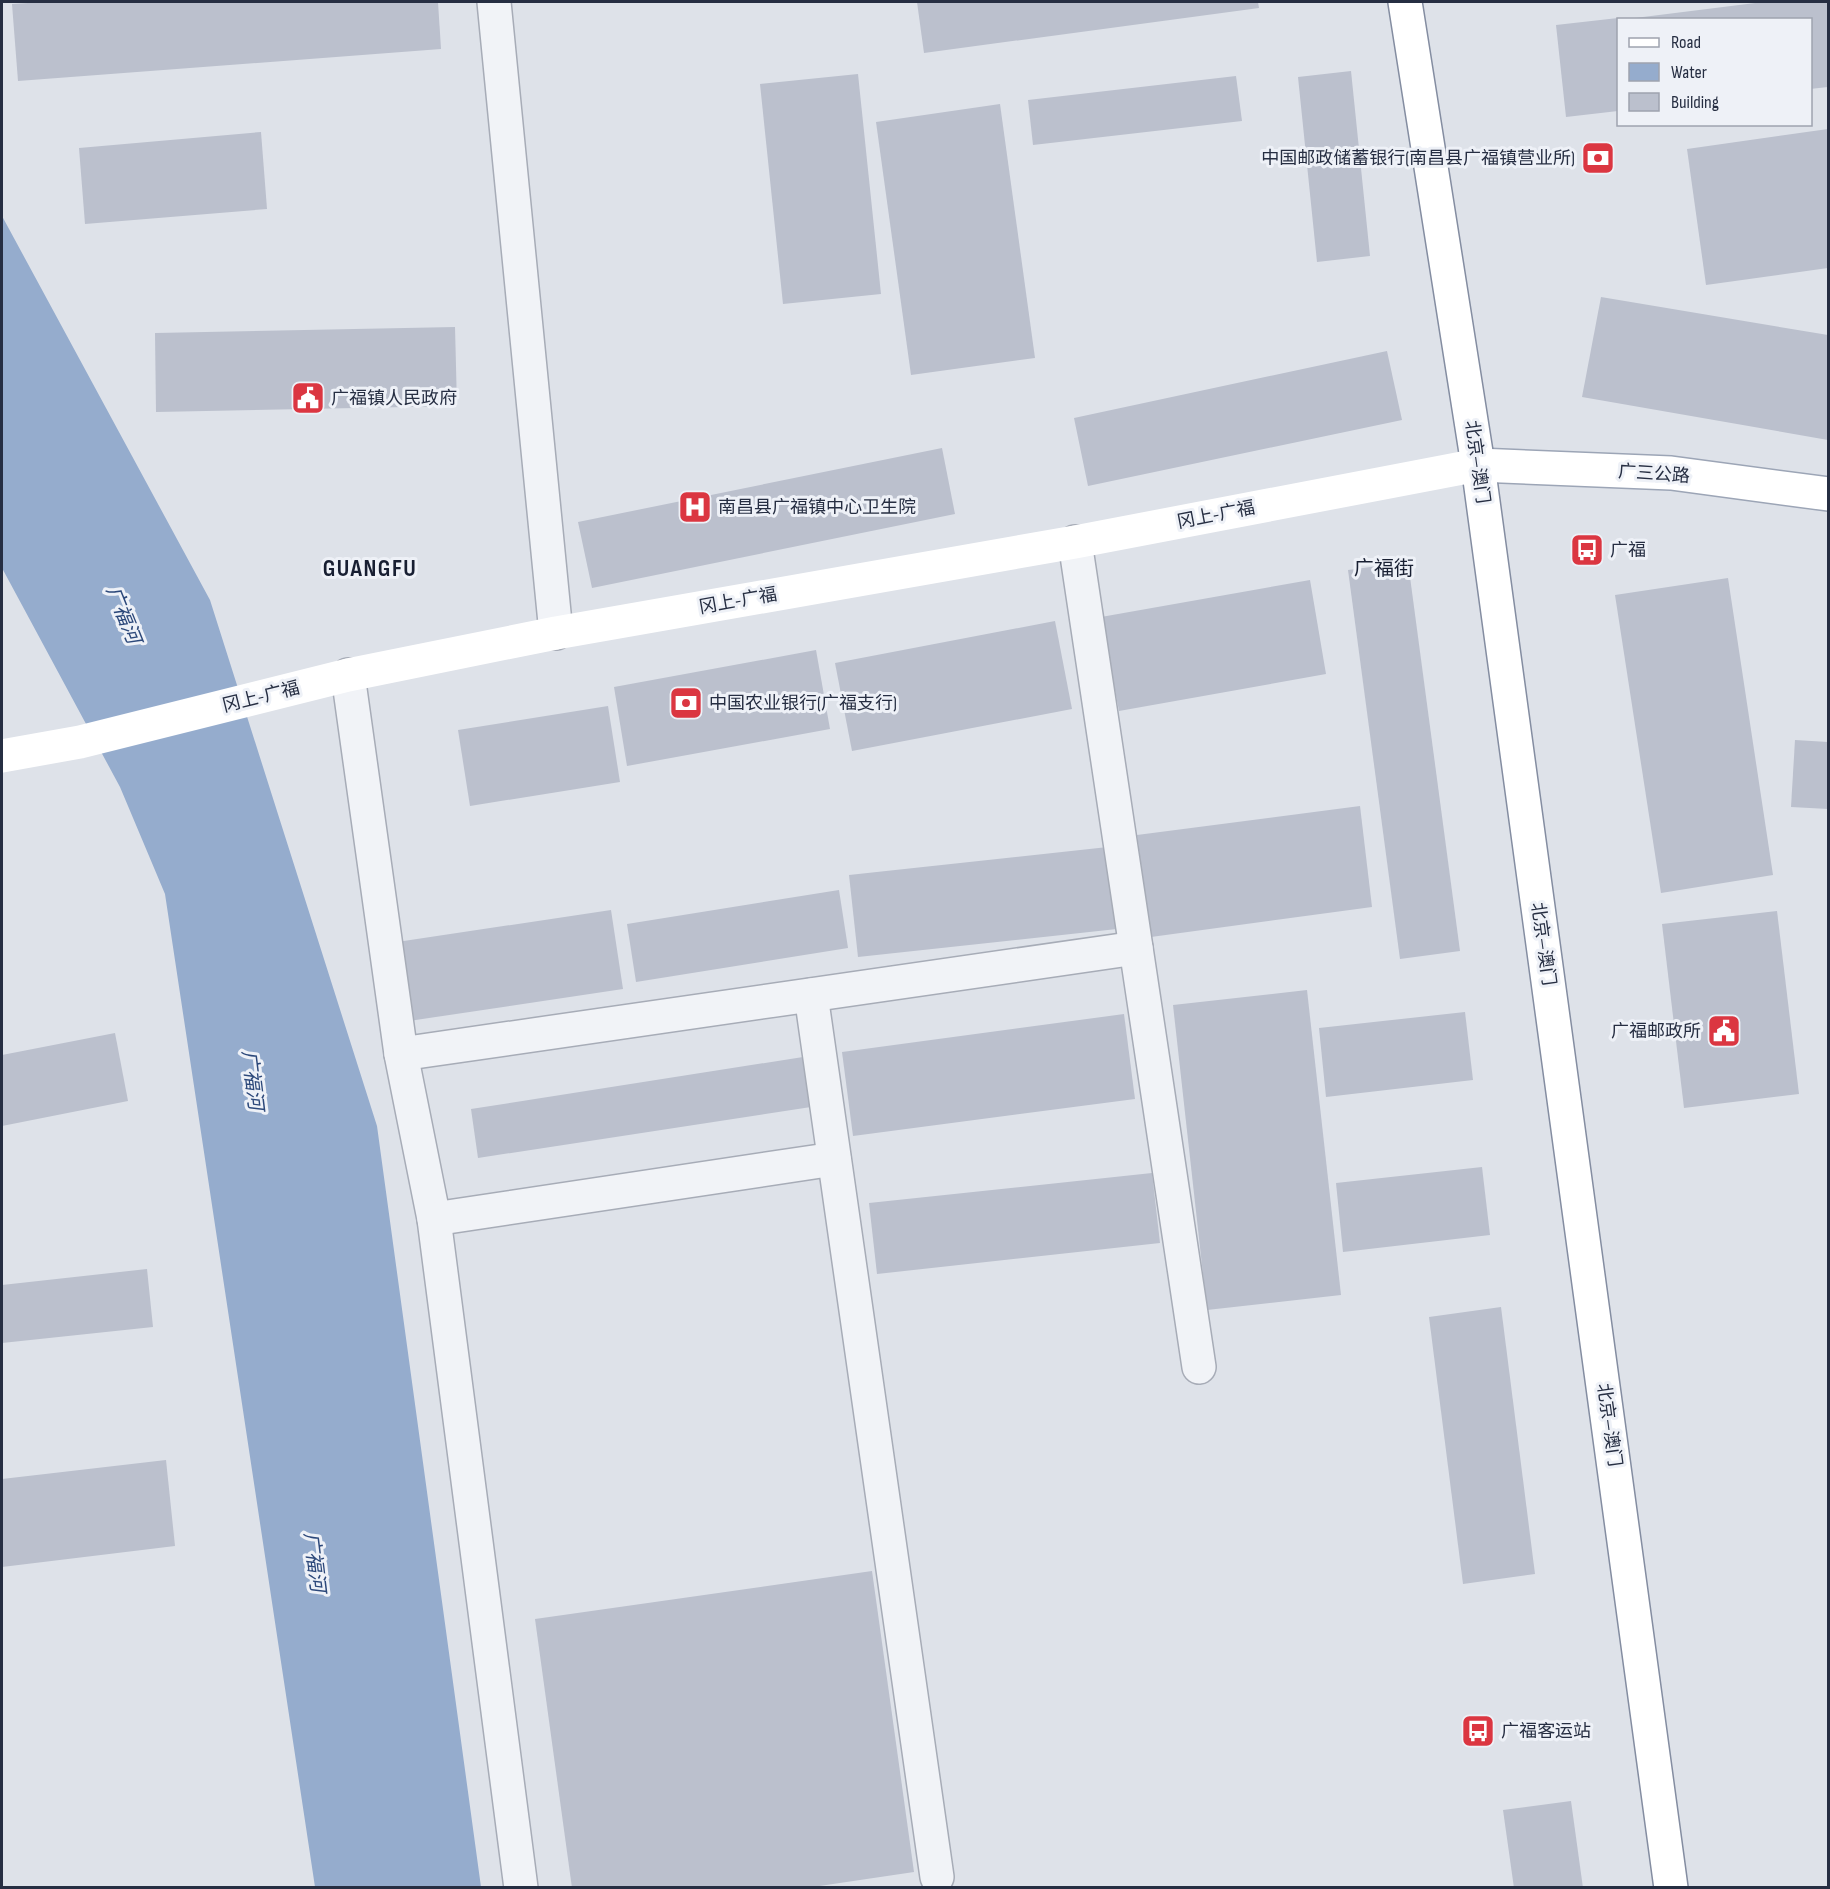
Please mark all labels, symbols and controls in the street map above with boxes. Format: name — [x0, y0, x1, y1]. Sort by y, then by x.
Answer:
legend — [1617, 18, 1812, 126]
text: Road — [1671, 32, 1701, 53]
text: Water — [1671, 62, 1707, 83]
text: Building — [1671, 92, 1719, 113]
bank icon: 中国邮政储蓄银行(南昌县广福镇营业所) — [1580, 140, 1616, 176]
place label: 中国邮政储蓄银行(南昌县广福镇营业所) — [1261, 148, 1575, 169]
public building icon: 广福镇人民政府 — [290, 380, 326, 416]
place label: 广福镇人民政府 — [331, 388, 457, 409]
street label: 北京—澳门 — [1461, 419, 1493, 505]
street label: 广三公路 — [1617, 461, 1691, 487]
hospital icon: 南昌县广福镇中心卫生院 — [677, 489, 713, 525]
place label: 南昌县广福镇中心卫生院 — [718, 497, 916, 518]
street label: 冈上-广福 — [1175, 497, 1257, 533]
bus stop icon: 广福 — [1569, 532, 1605, 568]
place label: 广福 — [1610, 540, 1646, 561]
district label: GUANGFU — [323, 554, 417, 583]
district label: 广福街 — [1354, 557, 1414, 581]
water label: 广福河 — [101, 583, 147, 651]
street label: 冈上-广福 — [697, 584, 779, 618]
street label: 冈上-广福 — [220, 677, 302, 717]
bank icon: 中国农业银行(广福支行) — [668, 685, 704, 721]
place label: 中国农业银行(广福支行) — [709, 693, 897, 714]
street label: 北京—澳门 — [1527, 901, 1559, 987]
public building icon: 广福邮政所 — [1706, 1013, 1742, 1049]
place label: 广福邮政所 — [1611, 1021, 1701, 1042]
water label: 广福河 — [236, 1049, 268, 1115]
street label: 北京—澳门 — [1593, 1382, 1625, 1468]
water label: 广福河 — [298, 1531, 330, 1597]
bus stop icon: 广福客运站 — [1460, 1713, 1496, 1749]
place label: 广福客运站 — [1501, 1721, 1591, 1742]

